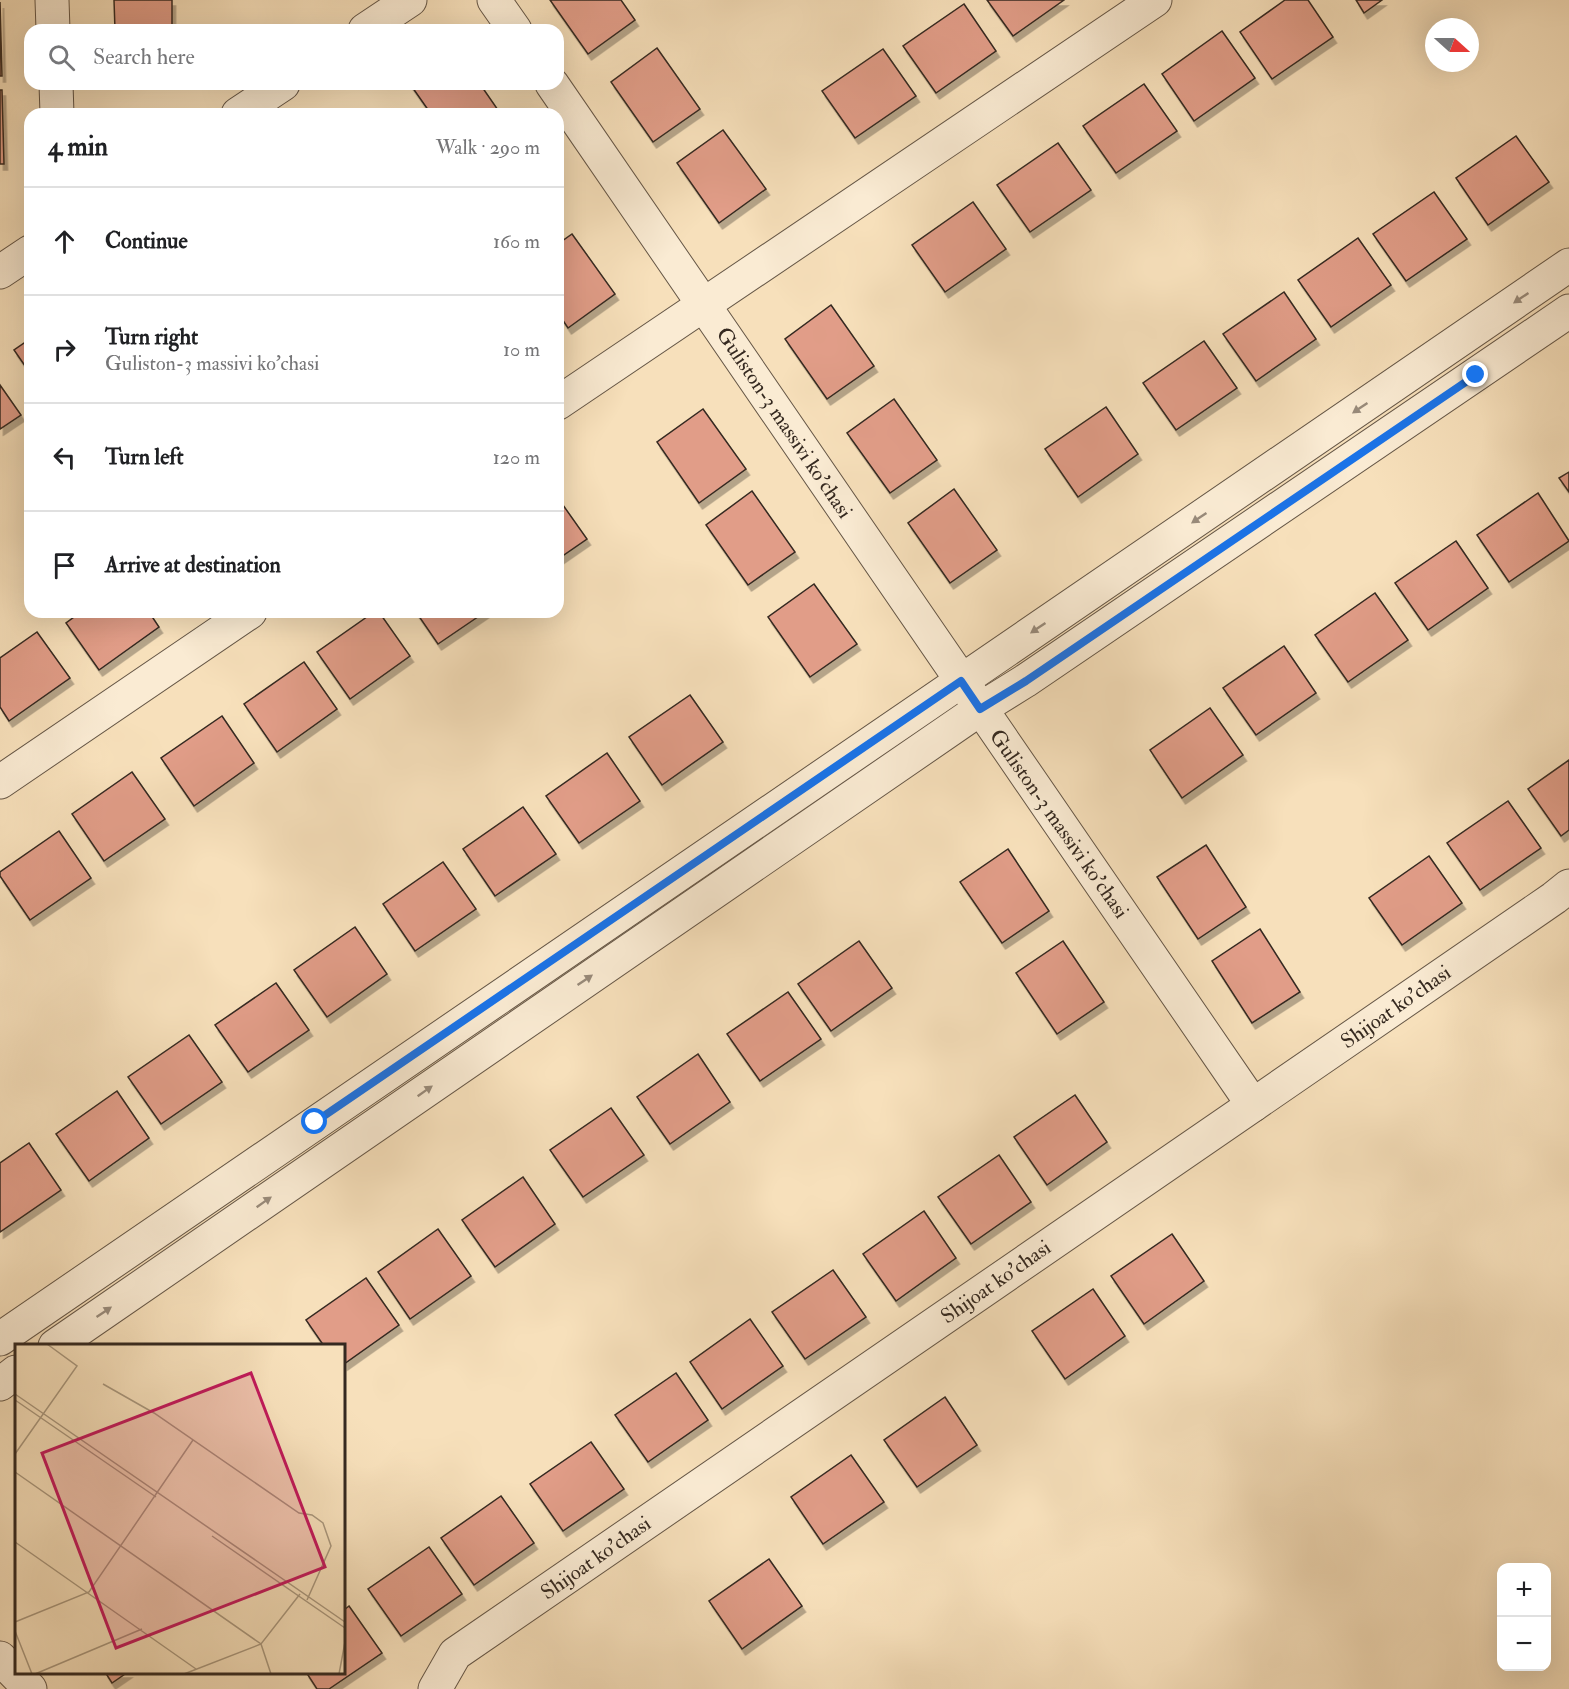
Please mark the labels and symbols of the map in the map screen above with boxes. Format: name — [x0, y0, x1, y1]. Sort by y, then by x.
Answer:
north arrow — [1425, 18, 1479, 72]
one-way arrow — [1513, 292, 1529, 304]
street label: Guliston-3 massivi ko'chasi — [710, 322, 858, 524]
route end — [1462, 361, 1488, 387]
one-way arrow — [1352, 402, 1368, 413]
one-way arrow — [1191, 512, 1207, 523]
one-way arrow — [1030, 623, 1046, 634]
street label: Guliston-3 massivi ko'chasi — [983, 724, 1135, 924]
street label: Shijoat ko'chasi — [1336, 959, 1457, 1055]
one-way arrow — [577, 975, 593, 986]
one-way arrow — [416, 1085, 432, 1097]
route start — [301, 1108, 327, 1134]
one-way arrow — [256, 1196, 272, 1208]
street label: Shijoat ko'chasi — [936, 1234, 1057, 1330]
one-way arrow — [95, 1306, 111, 1318]
inset map — [15, 1344, 345, 1674]
street label: Shijoat ko'chasi — [536, 1510, 657, 1606]

